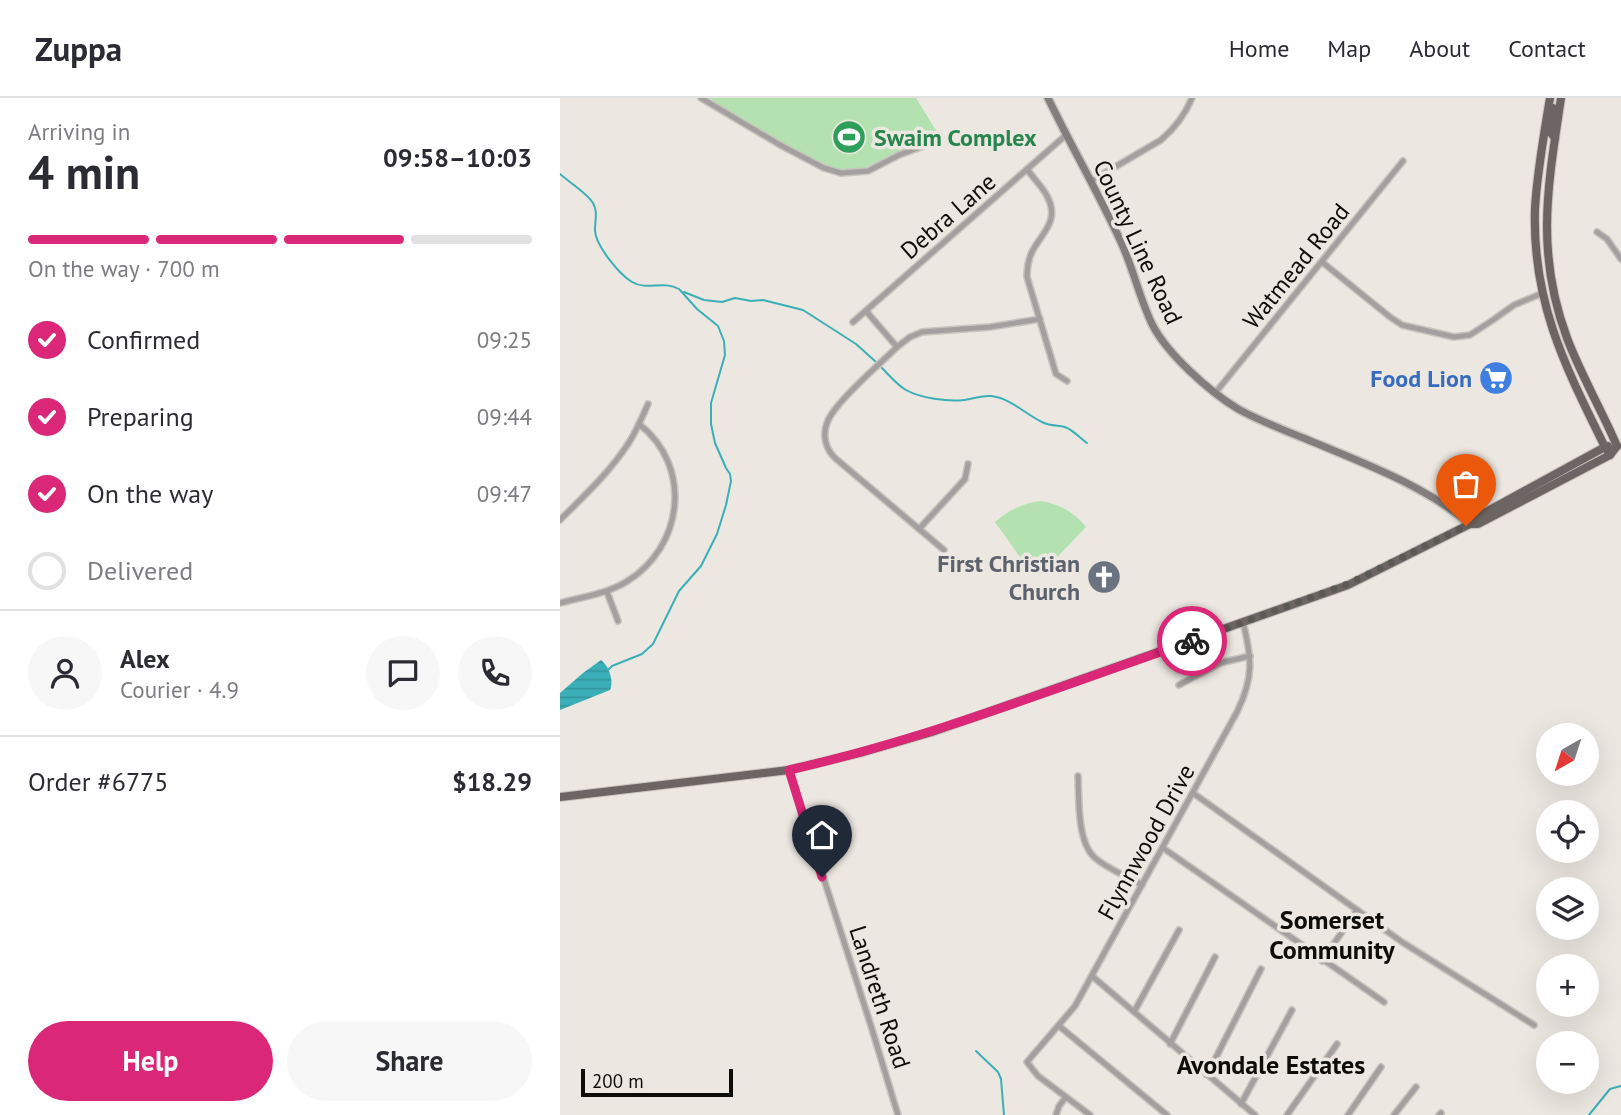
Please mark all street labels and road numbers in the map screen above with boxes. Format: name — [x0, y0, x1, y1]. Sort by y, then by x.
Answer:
street label: County Line Road — [1086, 155, 1190, 329]
street label: Debra Lane — [894, 166, 1002, 266]
street label: Watmead Road — [1236, 197, 1356, 335]
street label: Flynnwood Drive — [1090, 759, 1202, 925]
street label: Landreth Road — [842, 921, 918, 1073]

